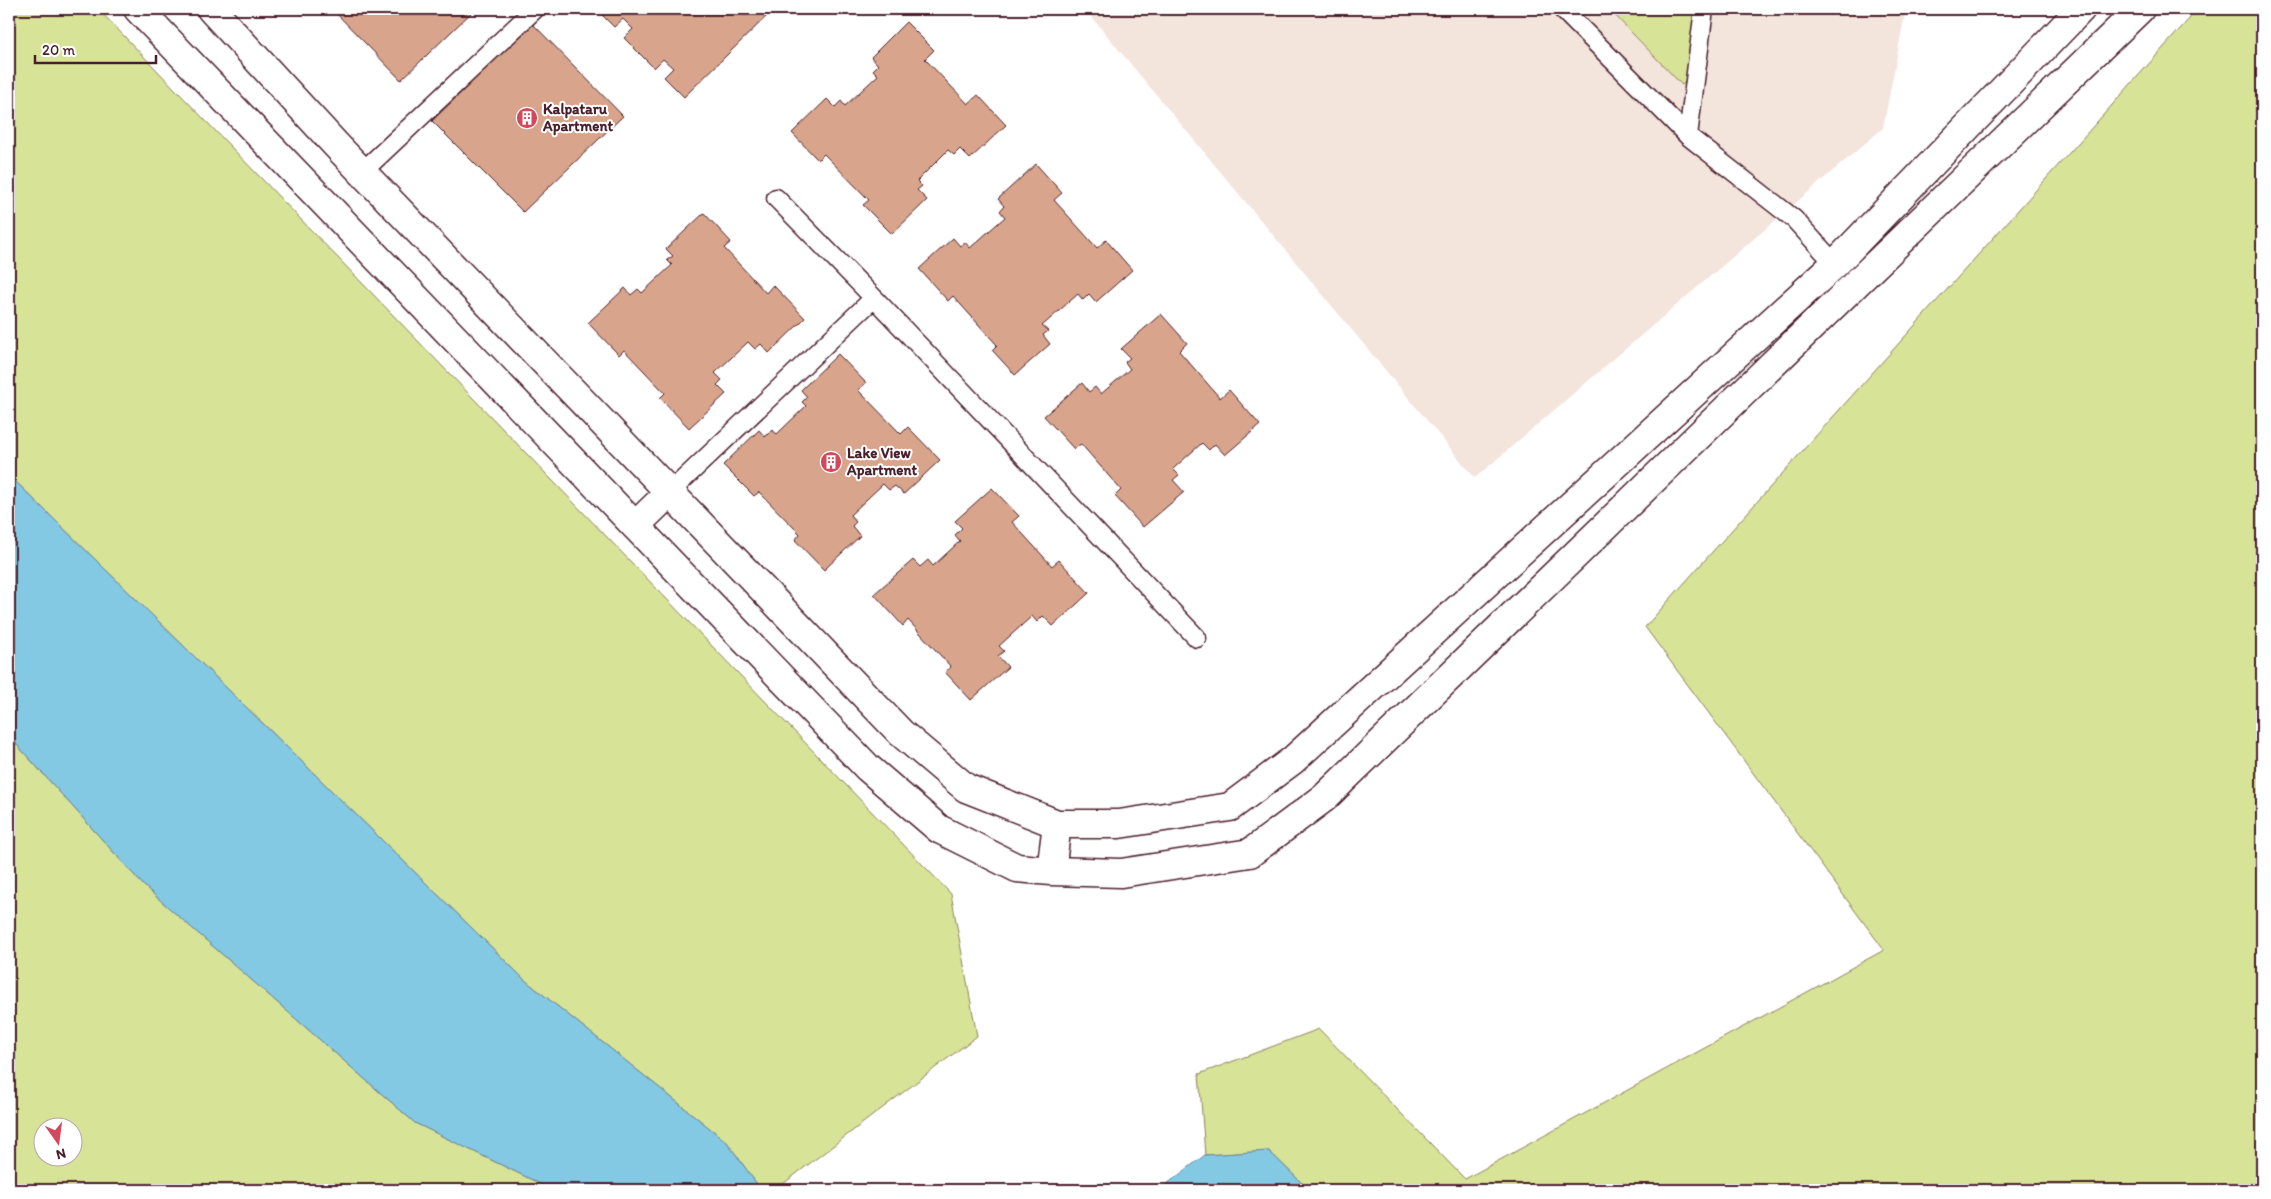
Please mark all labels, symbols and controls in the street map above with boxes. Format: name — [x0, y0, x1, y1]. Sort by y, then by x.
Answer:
scale bar — [35, 32, 156, 64]
text: 20 m — [42, 41, 76, 59]
place label: Kalpataru Apartment — [542, 100, 613, 136]
building icon: Kalpataru Apartment — [515, 106, 539, 130]
place label: Lake View Apartment — [846, 444, 917, 480]
building icon: Lake View Apartment — [819, 450, 843, 474]
north arrow — [32, 1116, 82, 1166]
text: N — [54, 1145, 68, 1164]

